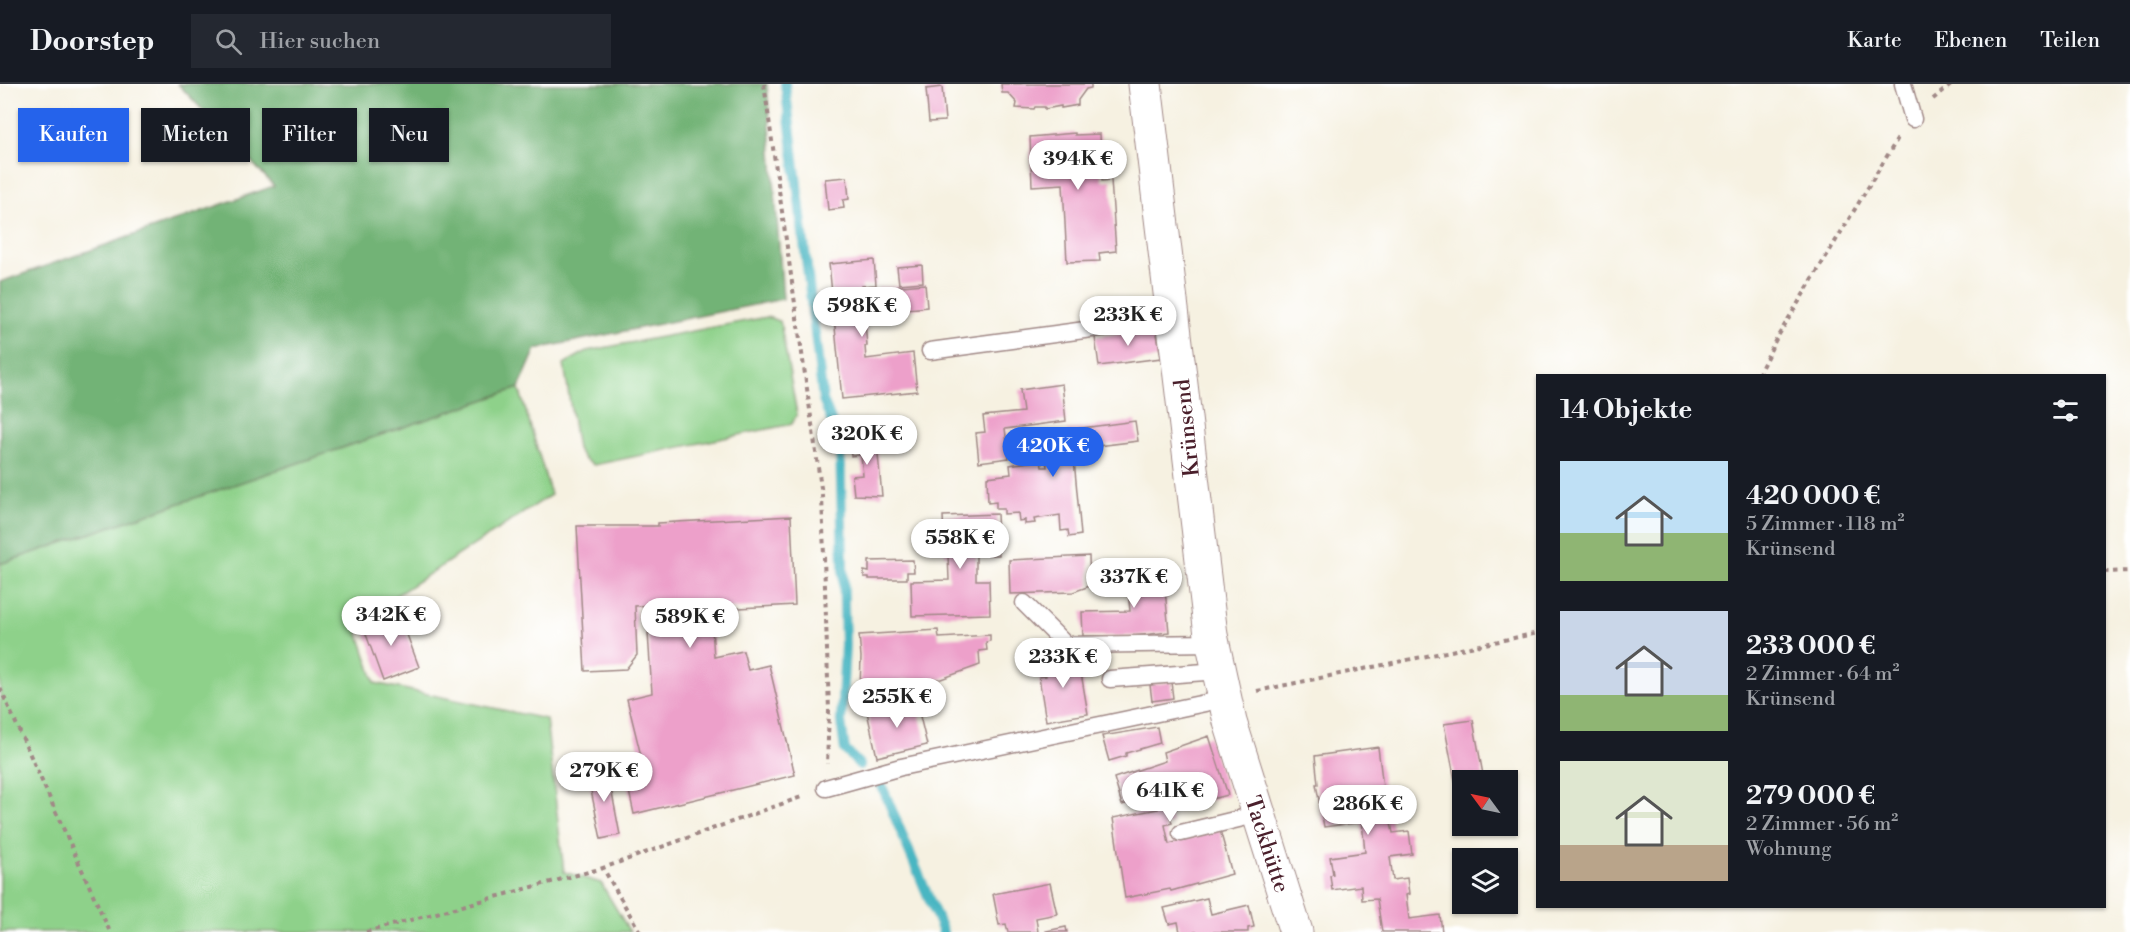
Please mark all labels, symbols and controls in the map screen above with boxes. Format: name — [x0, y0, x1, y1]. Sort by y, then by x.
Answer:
search box — [191, 14, 611, 68]
text: Doorstep — [30, 24, 155, 59]
icon: search — [212, 25, 245, 58]
text: Hier suchen — [260, 28, 380, 55]
text: Karte — [1847, 28, 1902, 54]
text: Ebenen — [1935, 28, 2007, 54]
text: Teilen — [2040, 28, 2100, 54]
chip: Kaufen — [18, 108, 129, 162]
chip: Mieten — [141, 108, 250, 162]
chip: Filter — [262, 108, 357, 162]
chip: Neu — [369, 108, 449, 162]
pin: 394K € — [1029, 140, 1127, 191]
text: 394K € — [1043, 147, 1113, 172]
pin: 598K € — [813, 287, 911, 338]
text: 598K € — [827, 294, 897, 319]
pin: 233K € — [1079, 296, 1177, 347]
text: 233K € — [1093, 303, 1163, 328]
street label: Krünsend — [1169, 377, 1206, 478]
text: 14 Objekte — [1560, 394, 1692, 426]
icon: filters — [2049, 394, 2082, 427]
pin: 320K € — [818, 415, 916, 466]
text: 320K € — [831, 422, 903, 447]
pin: 420K € — [1004, 427, 1102, 478]
text: 420K € — [1017, 434, 1089, 459]
text: 420 000 € — [1746, 480, 1881, 512]
icon: home — [1608, 485, 1680, 557]
text: 5 Zimmer · 118 m² — [1746, 512, 1904, 537]
pin: 558K € — [911, 519, 1009, 570]
text: 558K € — [925, 526, 995, 551]
text: Krünsend — [1746, 537, 1835, 562]
pin: 337K € — [1085, 558, 1183, 609]
text: 337K € — [1100, 565, 1168, 590]
pin: 342K € — [342, 596, 440, 647]
pin: 589K € — [641, 598, 739, 649]
text: 342K € — [356, 603, 426, 628]
text: 589K € — [655, 605, 725, 630]
text: 233 000 € — [1746, 630, 1876, 662]
icon: home — [1608, 635, 1680, 707]
pin: 233K € — [1014, 638, 1112, 689]
text: 233K € — [1028, 645, 1098, 670]
text: 2 Zimmer · 64 m² — [1746, 662, 1900, 687]
pin: 255K € — [848, 678, 946, 729]
text: 255K € — [862, 685, 932, 710]
text: Krünsend — [1746, 687, 1835, 712]
pin: 279K € — [555, 752, 653, 803]
text: 279K € — [570, 759, 638, 784]
north arrow — [1452, 770, 1518, 836]
map controls — [1452, 770, 1518, 914]
pin: 641K € — [1121, 772, 1219, 823]
text: 641K € — [1136, 779, 1204, 804]
text: 279 000 € — [1746, 780, 1875, 812]
pin: 286K € — [1319, 785, 1417, 836]
icon: home — [1608, 785, 1680, 857]
text: 286K € — [1333, 792, 1403, 817]
street label: Tackhütte — [1238, 793, 1295, 896]
text: 2 Zimmer · 56 m² — [1746, 812, 1898, 837]
text: Wohnung — [1746, 837, 1832, 862]
button: layers — [1452, 848, 1518, 914]

